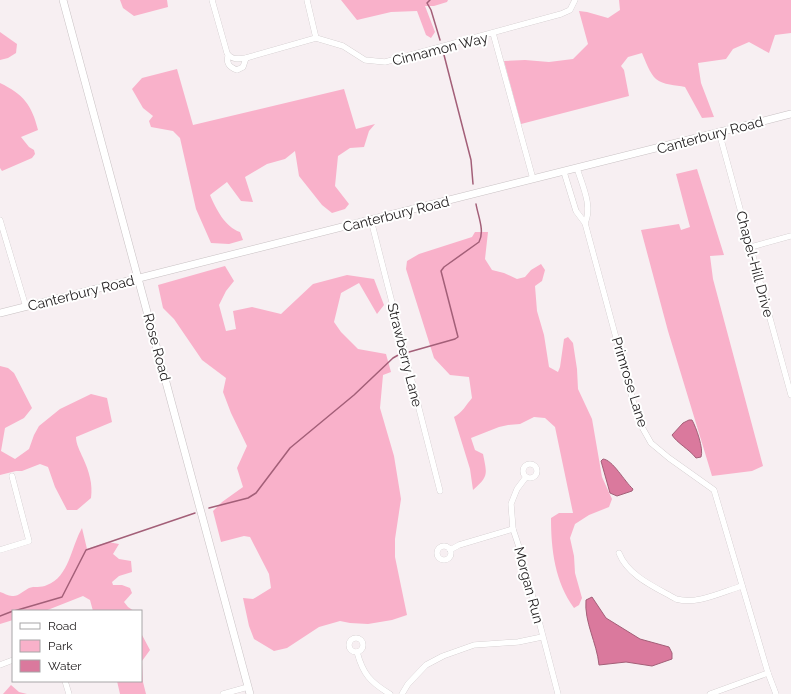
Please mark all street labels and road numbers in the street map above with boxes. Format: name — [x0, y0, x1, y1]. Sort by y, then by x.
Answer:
street label: Cinnamon Way — [391, 29, 490, 69]
street label: Canterbury Road — [655, 113, 765, 157]
street label: Canterbury Road — [341, 193, 451, 235]
street label: Chapel-Hill Drive — [733, 209, 777, 319]
street label: Canterbury Road — [26, 272, 136, 314]
street label: Strawberry Lane — [384, 301, 426, 409]
street label: Rose Road — [140, 311, 174, 383]
street label: Primrose Lane — [609, 335, 651, 429]
street label: Morgan Run — [511, 545, 547, 625]

